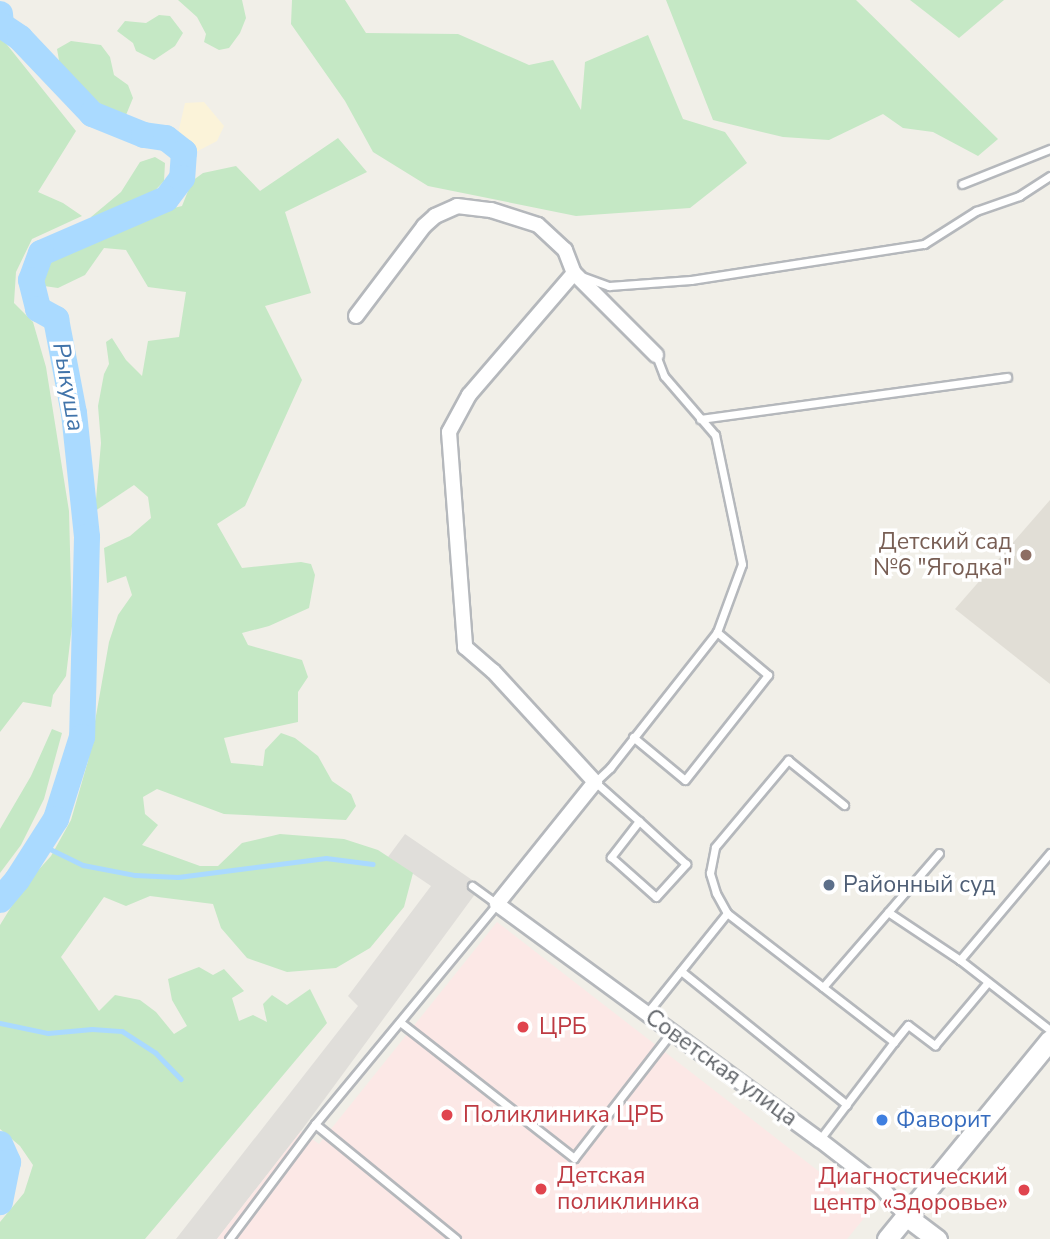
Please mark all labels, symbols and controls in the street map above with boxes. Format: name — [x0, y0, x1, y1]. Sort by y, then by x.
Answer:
water label: Рыкуша — [46, 340, 90, 434]
place label: Детский сад №6 "Ягодка" — [873, 528, 1012, 582]
marker: Детский сад №6 "Ягодка" — [1018, 547, 1034, 563]
place label: Районный суд — [843, 871, 996, 899]
marker: Районный суд — [821, 877, 837, 893]
street label: Советская улица — [640, 1004, 802, 1132]
place label: ЦРБ — [539, 1013, 587, 1041]
marker: ЦРБ — [513, 1017, 533, 1037]
place label: Поликлиника ЦРБ — [463, 1101, 664, 1129]
marker: Поликлиника ЦРБ — [437, 1105, 457, 1125]
place label: Фаворит — [896, 1106, 991, 1134]
marker: Фаворит — [874, 1112, 890, 1128]
place label: Детская поликлиника — [557, 1162, 700, 1216]
place label: Диагностический центр «Здоровье» — [813, 1163, 1008, 1217]
marker: Детская поликлиника — [531, 1179, 551, 1199]
marker: Диагностический центр «Здоровье» — [1014, 1180, 1034, 1200]

